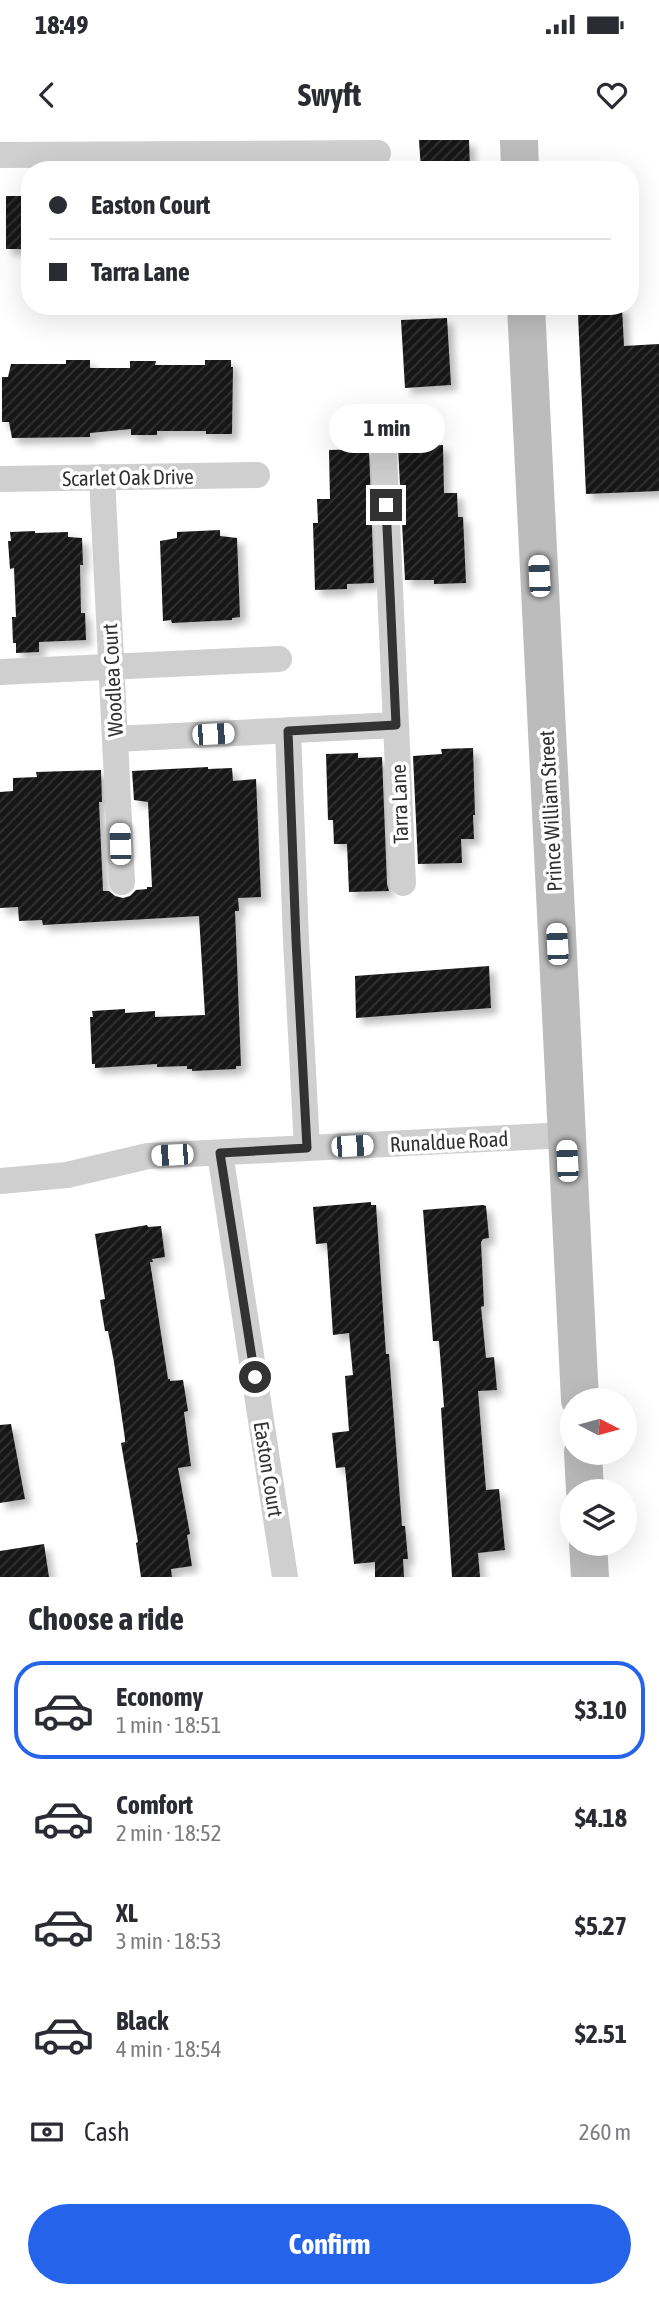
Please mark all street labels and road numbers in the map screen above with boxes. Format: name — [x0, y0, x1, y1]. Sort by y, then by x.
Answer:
street label: Scarlet Oak Drive — [62, 464, 194, 490]
street label: Woodlea Court — [97, 623, 127, 737]
street label: Prince William Street — [534, 730, 566, 892]
street label: Tarra Lane — [386, 764, 412, 844]
street label: Runaldue Road — [389, 1126, 509, 1156]
street label: Easton Court — [250, 1420, 288, 1518]

